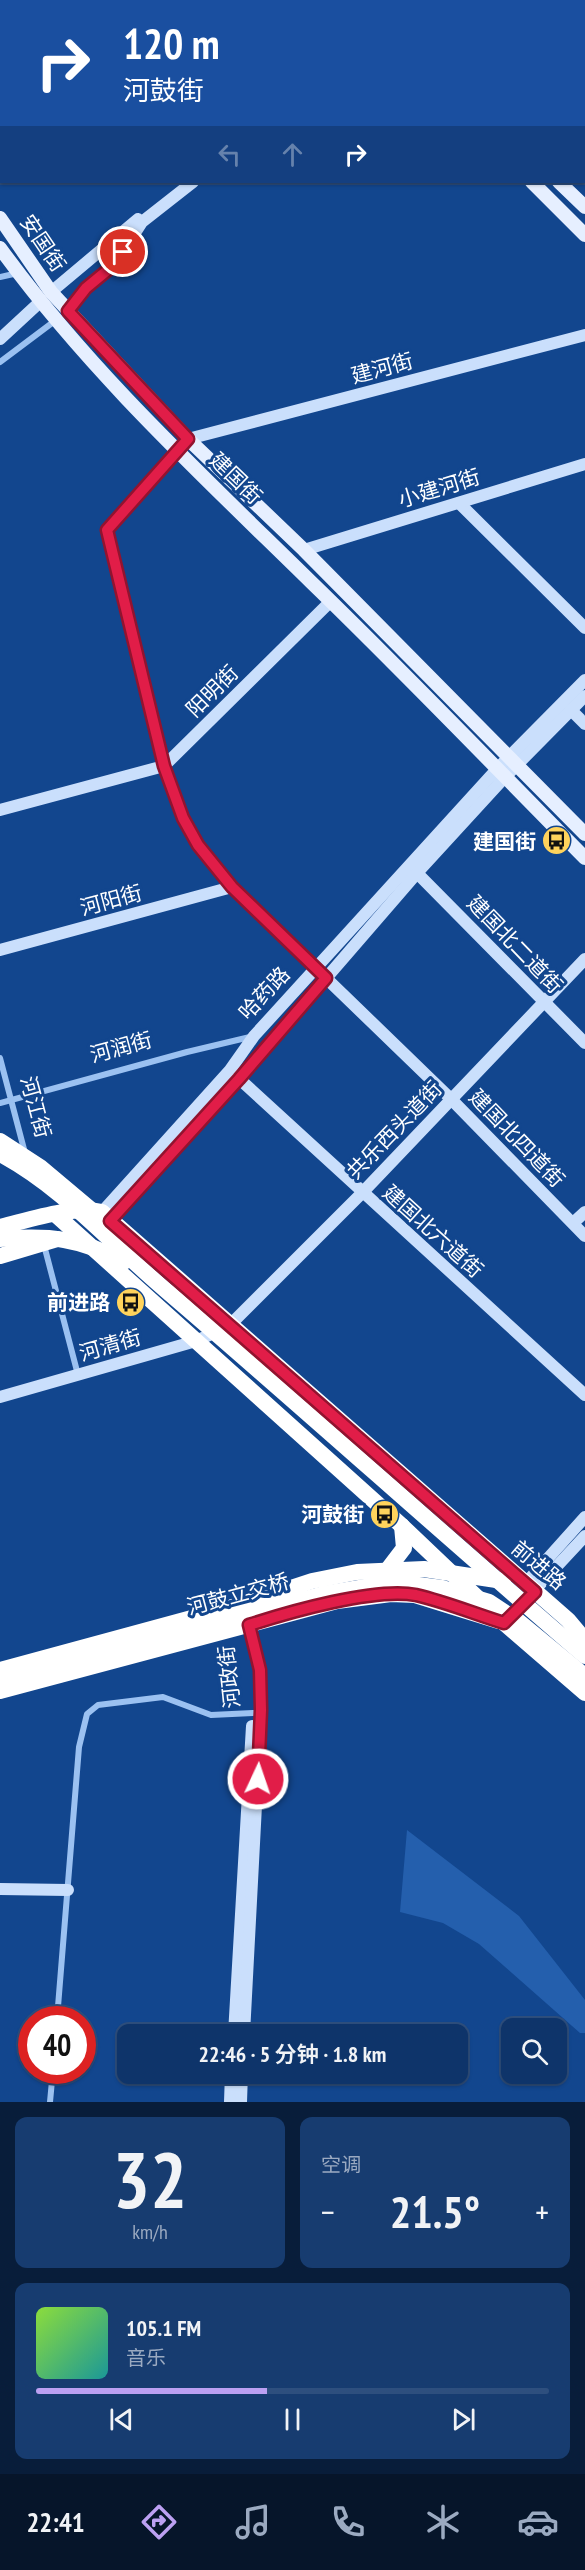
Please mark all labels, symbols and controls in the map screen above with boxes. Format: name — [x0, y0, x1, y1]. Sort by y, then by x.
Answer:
text: 120 m — [123, 16, 220, 71]
icon: right — [24, 24, 102, 102]
text: 河鼓街 — [123, 73, 204, 107]
icon: left — [213, 138, 246, 171]
icon: ahead — [276, 138, 309, 171]
icon: right — [339, 138, 372, 171]
street label: 安国街 — [14, 209, 72, 277]
pin — [97, 226, 148, 277]
icon: arrive — [106, 235, 139, 268]
street label: 建河街 — [348, 347, 416, 389]
street label: 建国街 — [204, 446, 268, 510]
street label: 小建河街 — [395, 463, 483, 513]
street label: 阳明街 — [180, 659, 244, 723]
bus stop icon: 建国街 — [541, 825, 573, 857]
place label: 建国街 — [473, 828, 536, 855]
street label: 河阳街 — [77, 879, 145, 921]
street label: 建国北二道街 — [462, 889, 568, 999]
street label: 哈药路 — [233, 961, 295, 1025]
street label: 河润街 — [87, 1026, 155, 1068]
street label: 河江街 — [15, 1073, 57, 1141]
street label: 共乐西头道街 — [341, 1075, 447, 1185]
street label: 建国北四道街 — [464, 1083, 570, 1193]
street label: 建国北六道街 — [377, 1179, 489, 1283]
bus stop icon: 前进路 — [115, 1286, 147, 1318]
place label: 前进路 — [47, 1289, 110, 1316]
street label: 河清街 — [76, 1323, 144, 1367]
bus stop icon: 河鼓街 — [369, 1498, 401, 1530]
place label: 河鼓街 — [301, 1501, 364, 1528]
street label: 前进路 — [506, 1534, 572, 1596]
street label: 河鼓立交桥 — [184, 1567, 292, 1621]
street label: 河政街 — [212, 1644, 246, 1710]
position arrow — [226, 1747, 290, 1811]
speed limit sign: 40 — [18, 2006, 96, 2084]
map controls — [501, 2018, 567, 2084]
button: search — [501, 2018, 567, 2084]
text: 22:46 · 5 分钟 · 1.8 km — [199, 2040, 386, 2068]
text: 32 — [113, 2129, 187, 2230]
text: 空调 — [321, 2152, 361, 2178]
text: 21.5° — [390, 2182, 480, 2240]
text: − — [321, 2190, 335, 2233]
text: + — [535, 2190, 549, 2233]
text: km/h — [132, 2219, 168, 2245]
text: 105.1 FM — [126, 2314, 201, 2342]
text: 音乐 — [126, 2345, 166, 2371]
icon: previous — [105, 2403, 138, 2436]
icon: pause — [276, 2403, 309, 2436]
icon: next — [447, 2403, 480, 2436]
icon: directions — [138, 2501, 180, 2543]
icon: music — [232, 2501, 274, 2543]
icon: phone — [327, 2501, 369, 2543]
icon: climate — [422, 2501, 464, 2543]
icon: car — [517, 2501, 559, 2543]
text: 22:41 — [26, 2505, 85, 2539]

